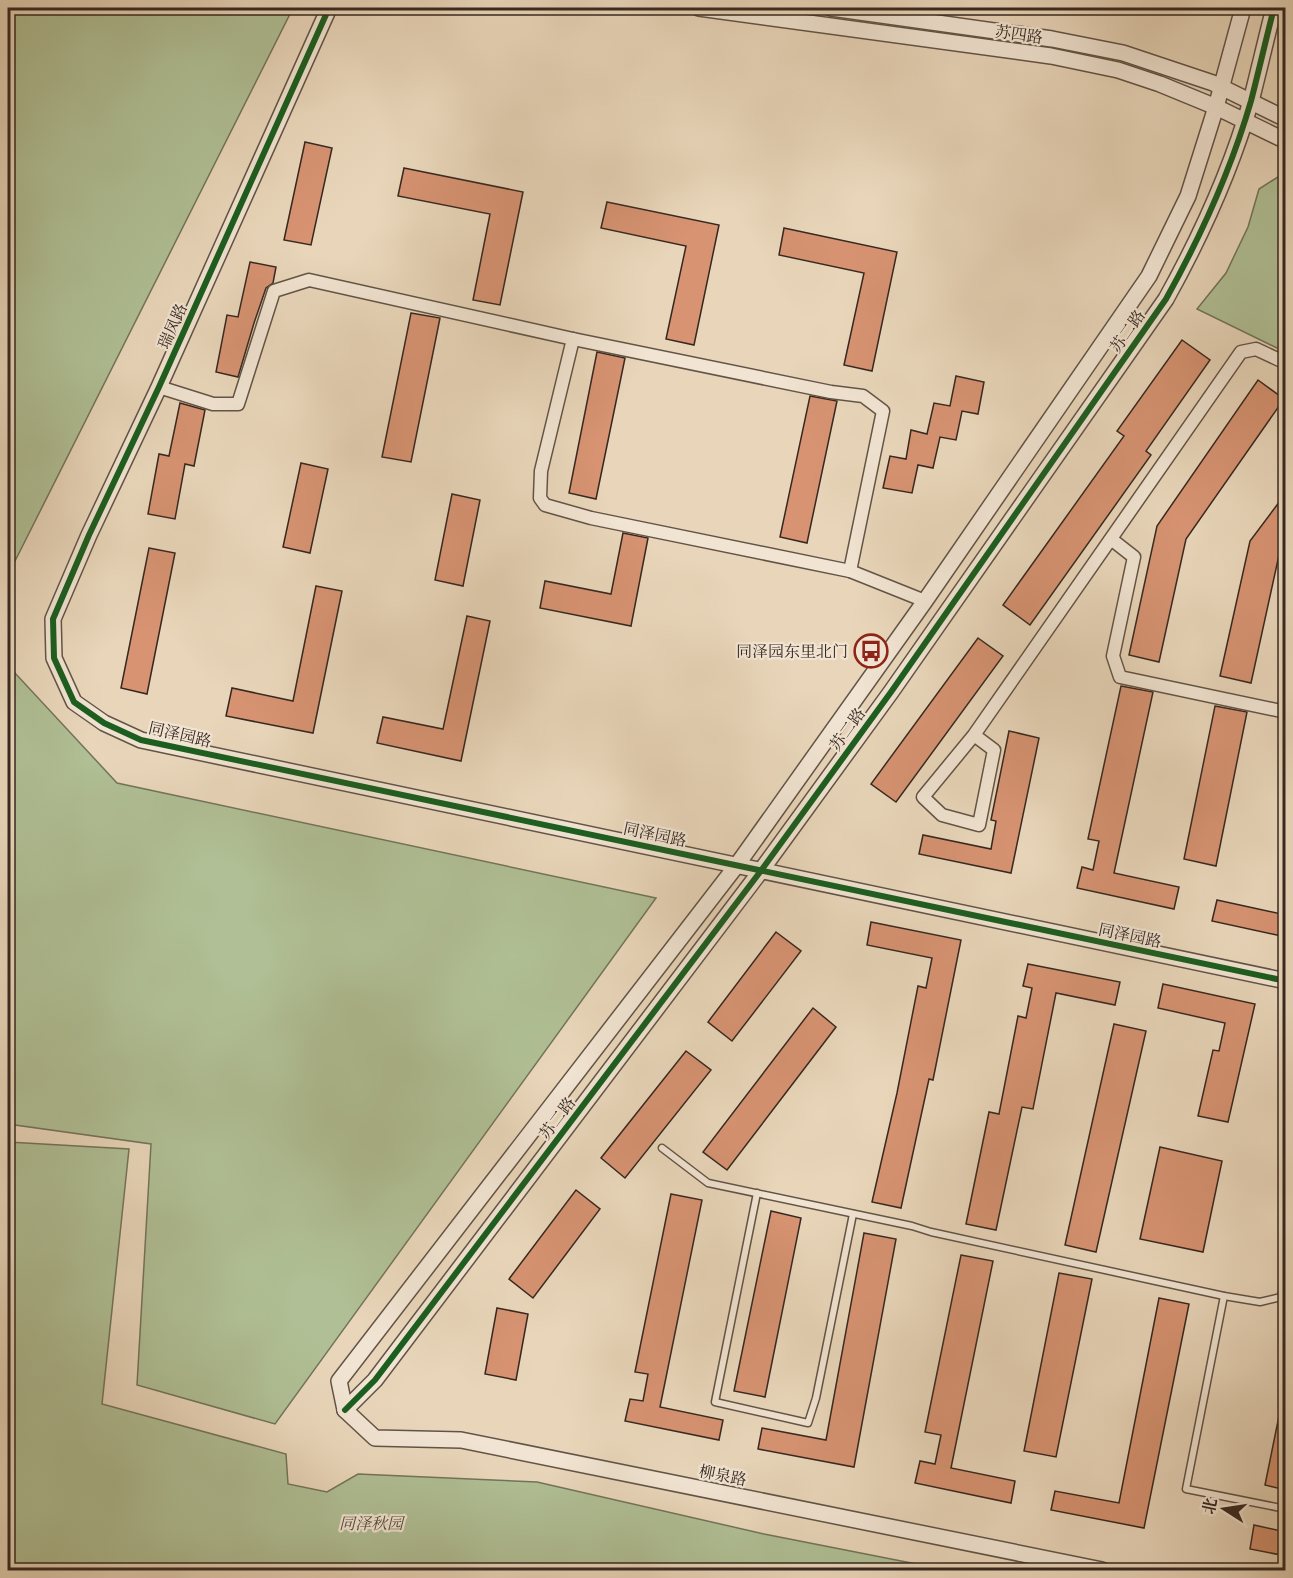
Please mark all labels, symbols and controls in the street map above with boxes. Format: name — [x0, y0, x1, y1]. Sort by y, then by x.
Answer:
street label: 苏四路 — [993, 22, 1044, 50]
street label: 瑞凤路 — [154, 300, 194, 353]
street label: 苏二路 — [1106, 306, 1151, 358]
bus stop icon: 同泽园东里北门 — [853, 633, 889, 669]
place label: 同泽园东里北门 — [736, 642, 848, 664]
street label: 苏二路 — [826, 704, 872, 756]
street label: 同泽园路 — [146, 718, 213, 754]
street label: 同泽园路 — [621, 819, 688, 853]
street label: 同泽园路 — [1096, 920, 1163, 954]
street label: 苏二路 — [535, 1093, 582, 1145]
street label: 柳泉路 — [697, 1462, 748, 1492]
north arrow — [1194, 1479, 1254, 1539]
text: 北 — [1199, 1496, 1224, 1516]
park label: 同泽秋园 — [339, 1514, 406, 1536]

